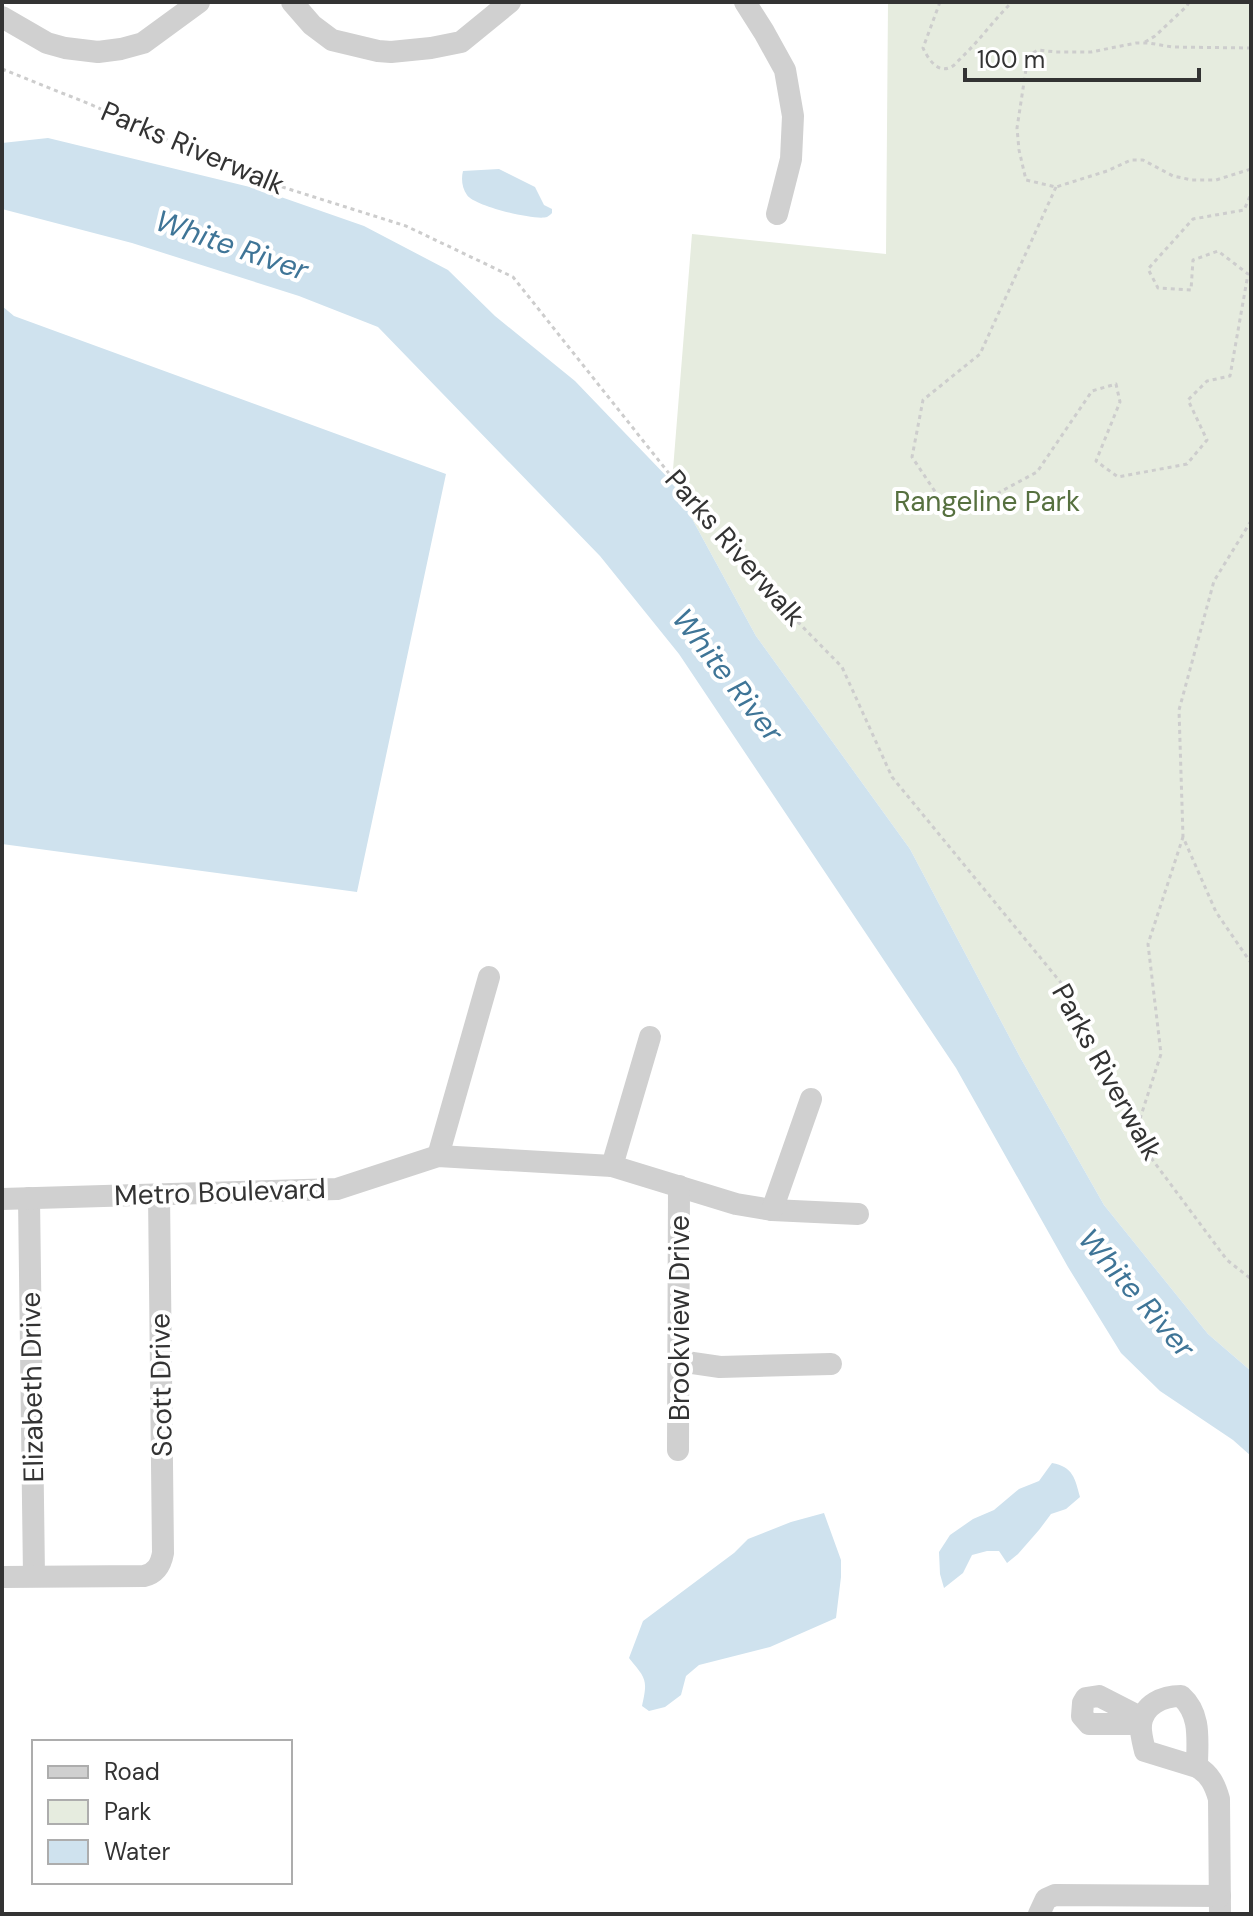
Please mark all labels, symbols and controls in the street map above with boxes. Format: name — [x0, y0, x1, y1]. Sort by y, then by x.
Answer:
scale bar — [965, 32, 1199, 82]
text: 100 m — [977, 44, 1045, 75]
street label: Parks Riverwalk — [96, 93, 290, 203]
water label: White River — [150, 201, 314, 290]
street label: Parks Riverwalk — [657, 462, 813, 634]
park label: Rangeline Park — [894, 483, 1080, 520]
water label: White River — [664, 600, 793, 750]
street label: Parks Riverwalk — [1043, 977, 1171, 1167]
street label: Metro Boulevard — [114, 1170, 326, 1214]
street label: Brookview Drive — [661, 1215, 698, 1421]
water label: White River — [1070, 1220, 1205, 1367]
street label: Elizabeth Drive — [12, 1291, 52, 1483]
street label: Scott Drive — [141, 1313, 181, 1457]
legend — [32, 1740, 292, 1884]
text: Road — [104, 1756, 160, 1787]
text: Park — [104, 1796, 151, 1827]
text: Water — [104, 1836, 170, 1867]

